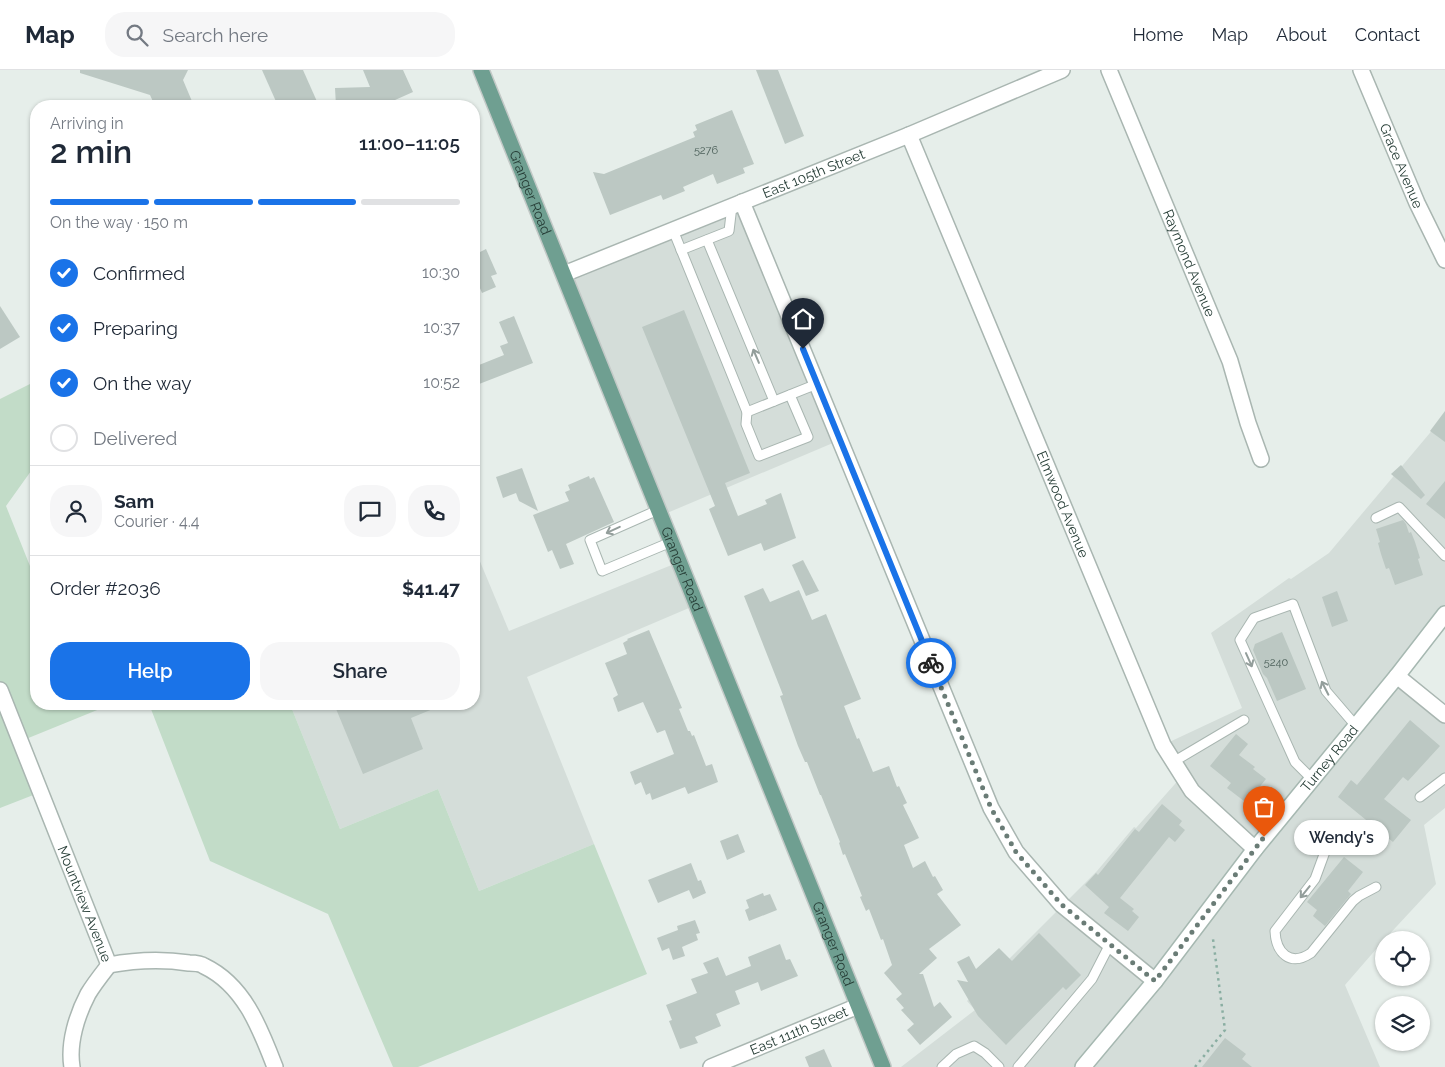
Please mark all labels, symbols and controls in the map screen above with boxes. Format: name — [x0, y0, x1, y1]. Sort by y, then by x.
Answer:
search box — [105, 12, 455, 57]
text: Map — [25, 20, 75, 49]
icon: search — [123, 21, 151, 49]
text: Search here — [163, 24, 268, 46]
text: Home — [1132, 24, 1183, 45]
text: Map — [1211, 24, 1248, 45]
text: About — [1276, 24, 1327, 45]
text: Contact — [1355, 24, 1420, 45]
text: Arriving in — [50, 114, 124, 133]
street label: Grace Avenue — [1376, 121, 1426, 211]
text: 11:00–11:05 — [359, 132, 460, 154]
text: 2 min — [50, 133, 132, 170]
house number: 5276 — [694, 144, 718, 157]
street label: East 105th Street — [760, 146, 867, 201]
street label: Granger Road — [506, 148, 554, 237]
street label: Raymond Avenue — [1160, 207, 1219, 319]
text: On the way · 150 m — [50, 213, 188, 232]
icon: check — [50, 259, 78, 287]
text: Confirmed — [93, 262, 185, 284]
text: 10:30 — [422, 263, 460, 282]
pin — [782, 298, 824, 349]
icon: home — [789, 305, 817, 333]
icon: check — [50, 314, 78, 342]
text: Preparing — [93, 317, 178, 339]
text: 10:37 — [423, 318, 460, 337]
one-way arrow — [750, 349, 760, 364]
icon: check — [50, 369, 78, 397]
text: On the way — [93, 372, 192, 394]
text: 10:52 — [423, 373, 460, 392]
text: Delivered — [93, 427, 177, 449]
street label: Elmwood Avenue — [1033, 449, 1092, 560]
button: person — [50, 485, 102, 537]
button: chat — [344, 485, 396, 537]
button: phone — [408, 485, 460, 537]
text: Sam — [114, 490, 154, 512]
text: Courier · 4.4 — [114, 512, 199, 531]
one-way arrow — [606, 525, 621, 535]
street label: Granger Road — [658, 525, 706, 613]
text: Order #2036 — [50, 577, 161, 599]
text: $41.47 — [402, 577, 460, 599]
courier — [906, 638, 956, 688]
button: Help — [50, 642, 250, 700]
button: Share — [260, 642, 460, 700]
icon: bike — [917, 649, 945, 677]
one-way arrow — [1244, 652, 1254, 667]
house number: 5240 — [1264, 656, 1288, 669]
one-way arrow — [1320, 681, 1329, 696]
street label: Turney Road — [1297, 722, 1361, 795]
pin — [1243, 786, 1285, 837]
icon: bag — [1250, 793, 1278, 821]
callout: Wendy's — [1294, 820, 1389, 854]
text: Wendy's — [1309, 828, 1374, 847]
street label: Mountview Avenue — [55, 843, 115, 964]
one-way arrow — [1299, 885, 1310, 898]
street label: Granger Road — [809, 899, 857, 988]
map controls — [1375, 931, 1430, 1051]
button: locate — [1375, 931, 1430, 986]
button: layers — [1375, 996, 1430, 1051]
street label: East 111th Street — [747, 1003, 850, 1058]

